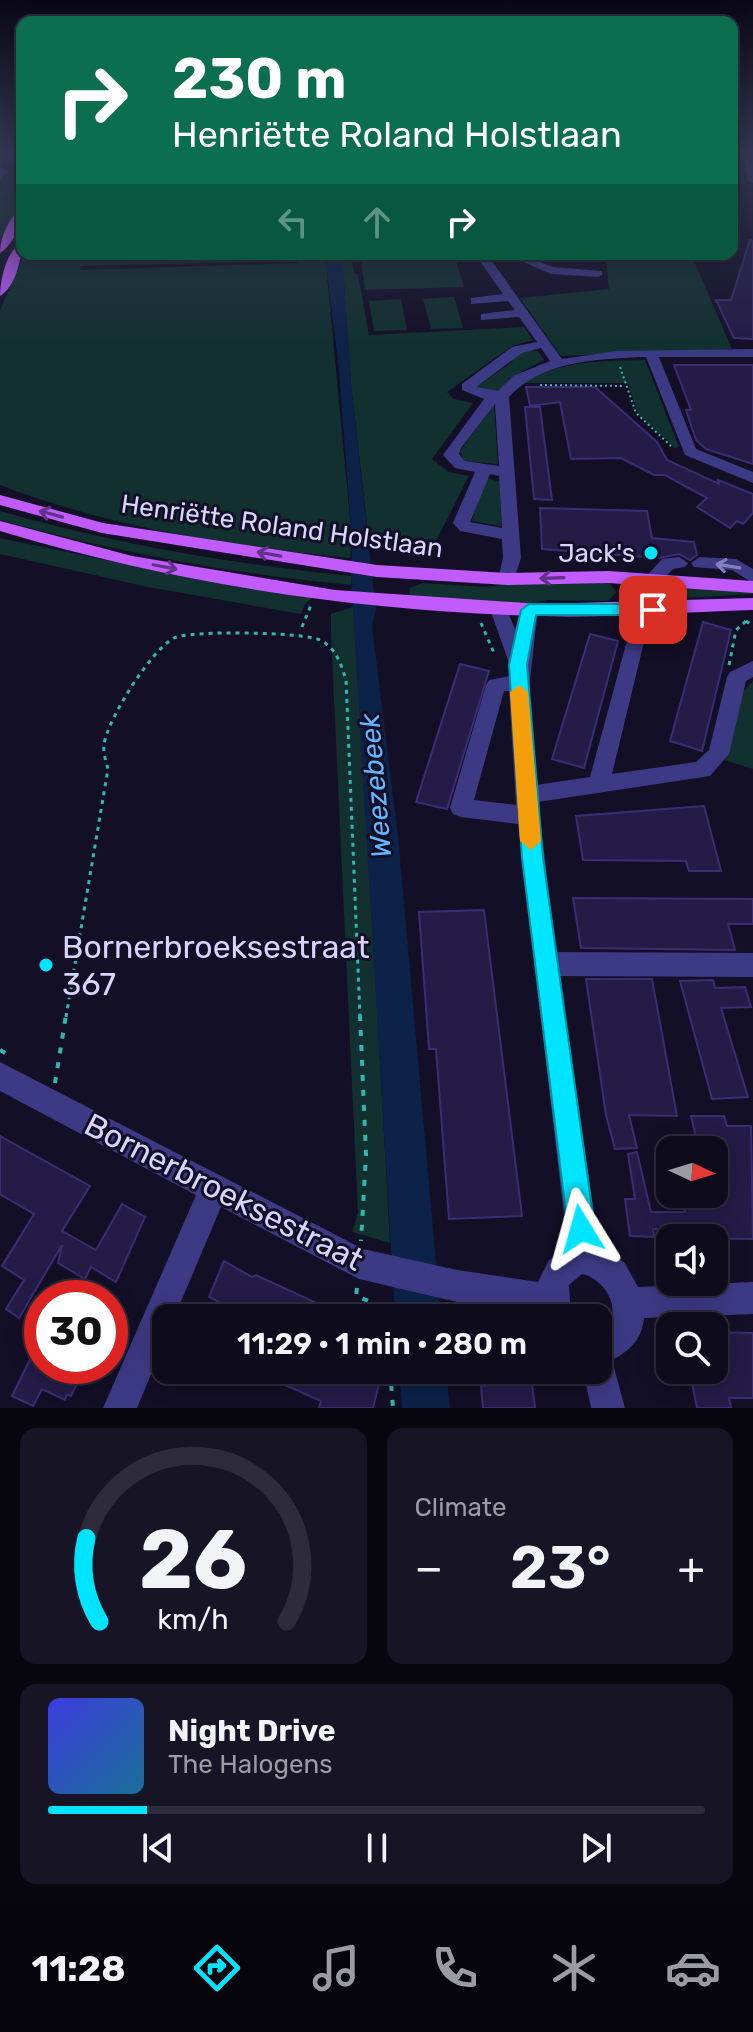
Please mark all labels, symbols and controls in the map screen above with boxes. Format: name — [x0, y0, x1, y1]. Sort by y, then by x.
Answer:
text: 230 m — [172, 46, 347, 112]
icon: right — [40, 48, 144, 152]
text: Henriëtte Roland Holstlaan — [172, 113, 622, 156]
icon: left — [271, 200, 315, 244]
icon: ahead — [355, 200, 399, 244]
icon: right — [439, 200, 483, 244]
street label: Henriëtte Roland Holstlaan — [119, 489, 445, 564]
one-way arrow — [39, 506, 64, 521]
place label: Jack's — [558, 538, 635, 569]
marker: Jack's — [642, 544, 660, 562]
one-way arrow — [257, 546, 283, 561]
one-way arrow — [715, 558, 741, 573]
one-way arrow — [152, 561, 178, 576]
one-way arrow — [539, 571, 566, 586]
pin — [619, 576, 687, 644]
icon: arrive — [631, 588, 675, 632]
water label: Weezebeek — [353, 712, 398, 860]
place label: Bornerbroeksestraat 367 — [62, 928, 369, 1003]
marker: Bornerbroeksestraat 367 — [37, 956, 55, 974]
street label: Bornerbroeksestraat — [78, 1105, 370, 1279]
north arrow — [656, 1136, 728, 1208]
map controls — [656, 1136, 728, 1384]
position arrow — [539, 1187, 623, 1271]
button: sound — [656, 1224, 728, 1296]
speed limit sign: 30 — [24, 1280, 128, 1384]
button: search — [656, 1312, 728, 1384]
text: 11:29 · 1 min · 280 m — [237, 1326, 527, 1362]
text: Climate — [415, 1492, 507, 1523]
text: 26 — [139, 1510, 247, 1609]
text: 23° — [510, 1532, 611, 1603]
text: − — [415, 1542, 443, 1594]
text: + — [678, 1542, 705, 1594]
text: km/h — [158, 1602, 229, 1636]
text: Night Drive — [168, 1713, 336, 1749]
text: The Halogens — [168, 1749, 333, 1780]
icon: previous — [136, 1826, 180, 1870]
icon: pause — [355, 1826, 399, 1870]
icon: next — [574, 1826, 618, 1870]
icon: directions — [189, 1940, 245, 1996]
icon: music — [308, 1940, 364, 1996]
icon: phone — [427, 1940, 483, 1996]
icon: climate — [546, 1940, 602, 1996]
icon: car — [665, 1940, 721, 1996]
text: 11:28 — [32, 1947, 126, 1990]

